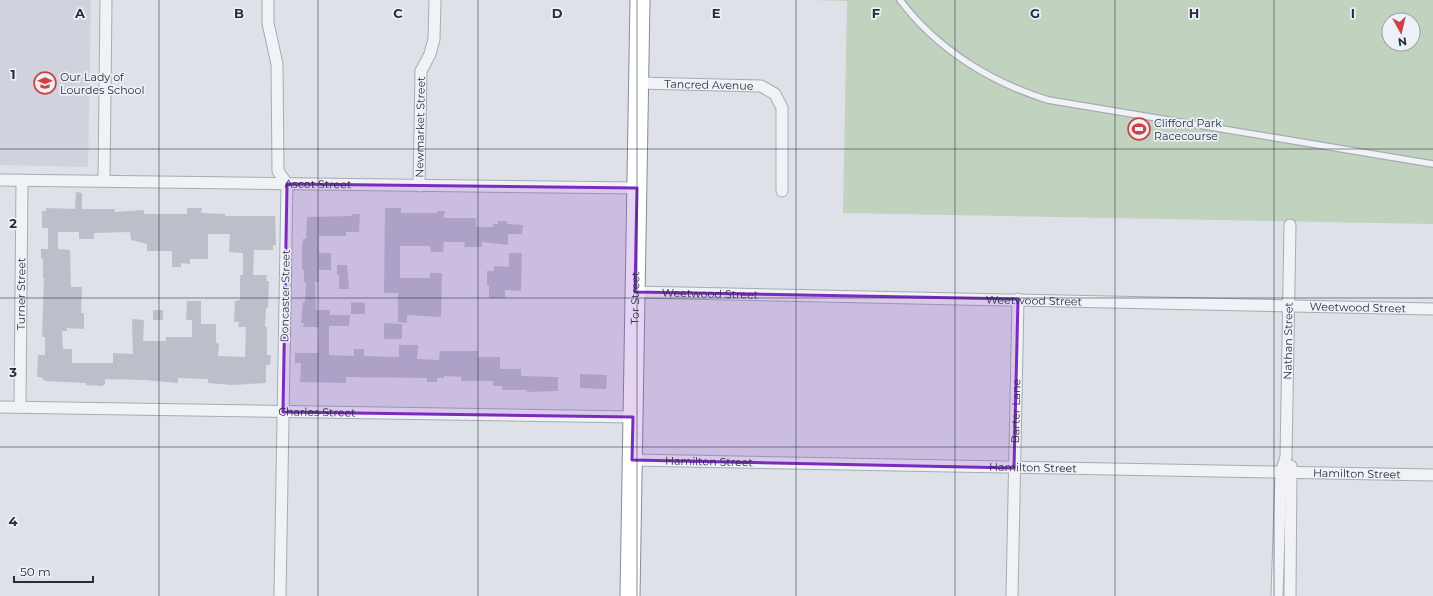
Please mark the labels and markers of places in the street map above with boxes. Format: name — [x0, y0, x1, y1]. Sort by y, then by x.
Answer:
school or university icon: Our Lady of Lourdes School — [32, 70, 58, 96]
place label: Our Lady of Lourdes School — [60, 70, 144, 97]
sports icon: Clifford Park Racecourse — [1126, 116, 1152, 142]
place label: Clifford Park Racecourse — [1154, 116, 1222, 143]

